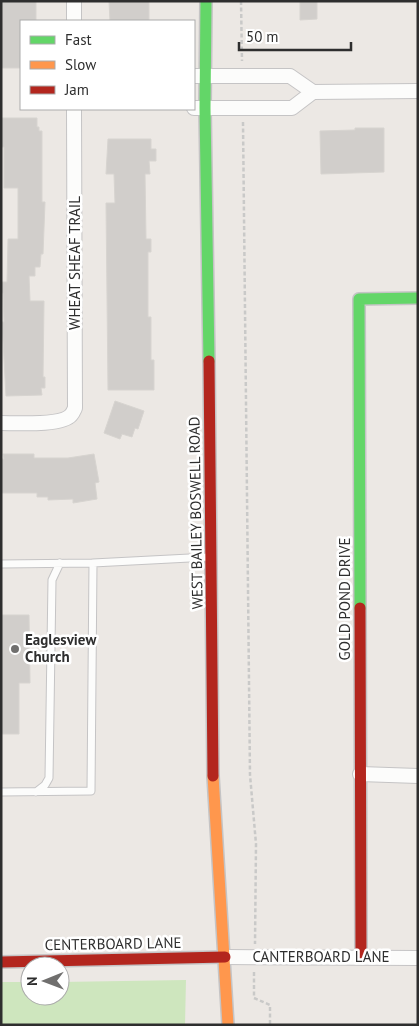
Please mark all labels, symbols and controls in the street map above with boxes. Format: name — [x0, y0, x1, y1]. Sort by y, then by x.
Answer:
legend — [20, 20, 195, 110]
scale bar — [239, 20, 352, 52]
text: 50 m — [246, 27, 279, 46]
text: Fast — [65, 30, 92, 49]
text: Slow — [65, 55, 96, 74]
text: Jam — [64, 80, 89, 99]
street label: WHEAT SHEAF TRAIL — [65, 196, 84, 330]
street label: WEST BAILEY BOSWELL ROAD — [184, 416, 207, 610]
street label: GOLD POND DRIVE — [335, 538, 354, 660]
place label: Eaglesview Church — [25, 630, 96, 666]
marker: Eaglesview Church — [9, 643, 21, 655]
street label: CENTERBOARD LANE — [44, 933, 182, 954]
street label: CANTERBOARD LANE — [252, 947, 390, 966]
north arrow — [20, 956, 70, 1006]
text: N — [23, 976, 41, 986]

